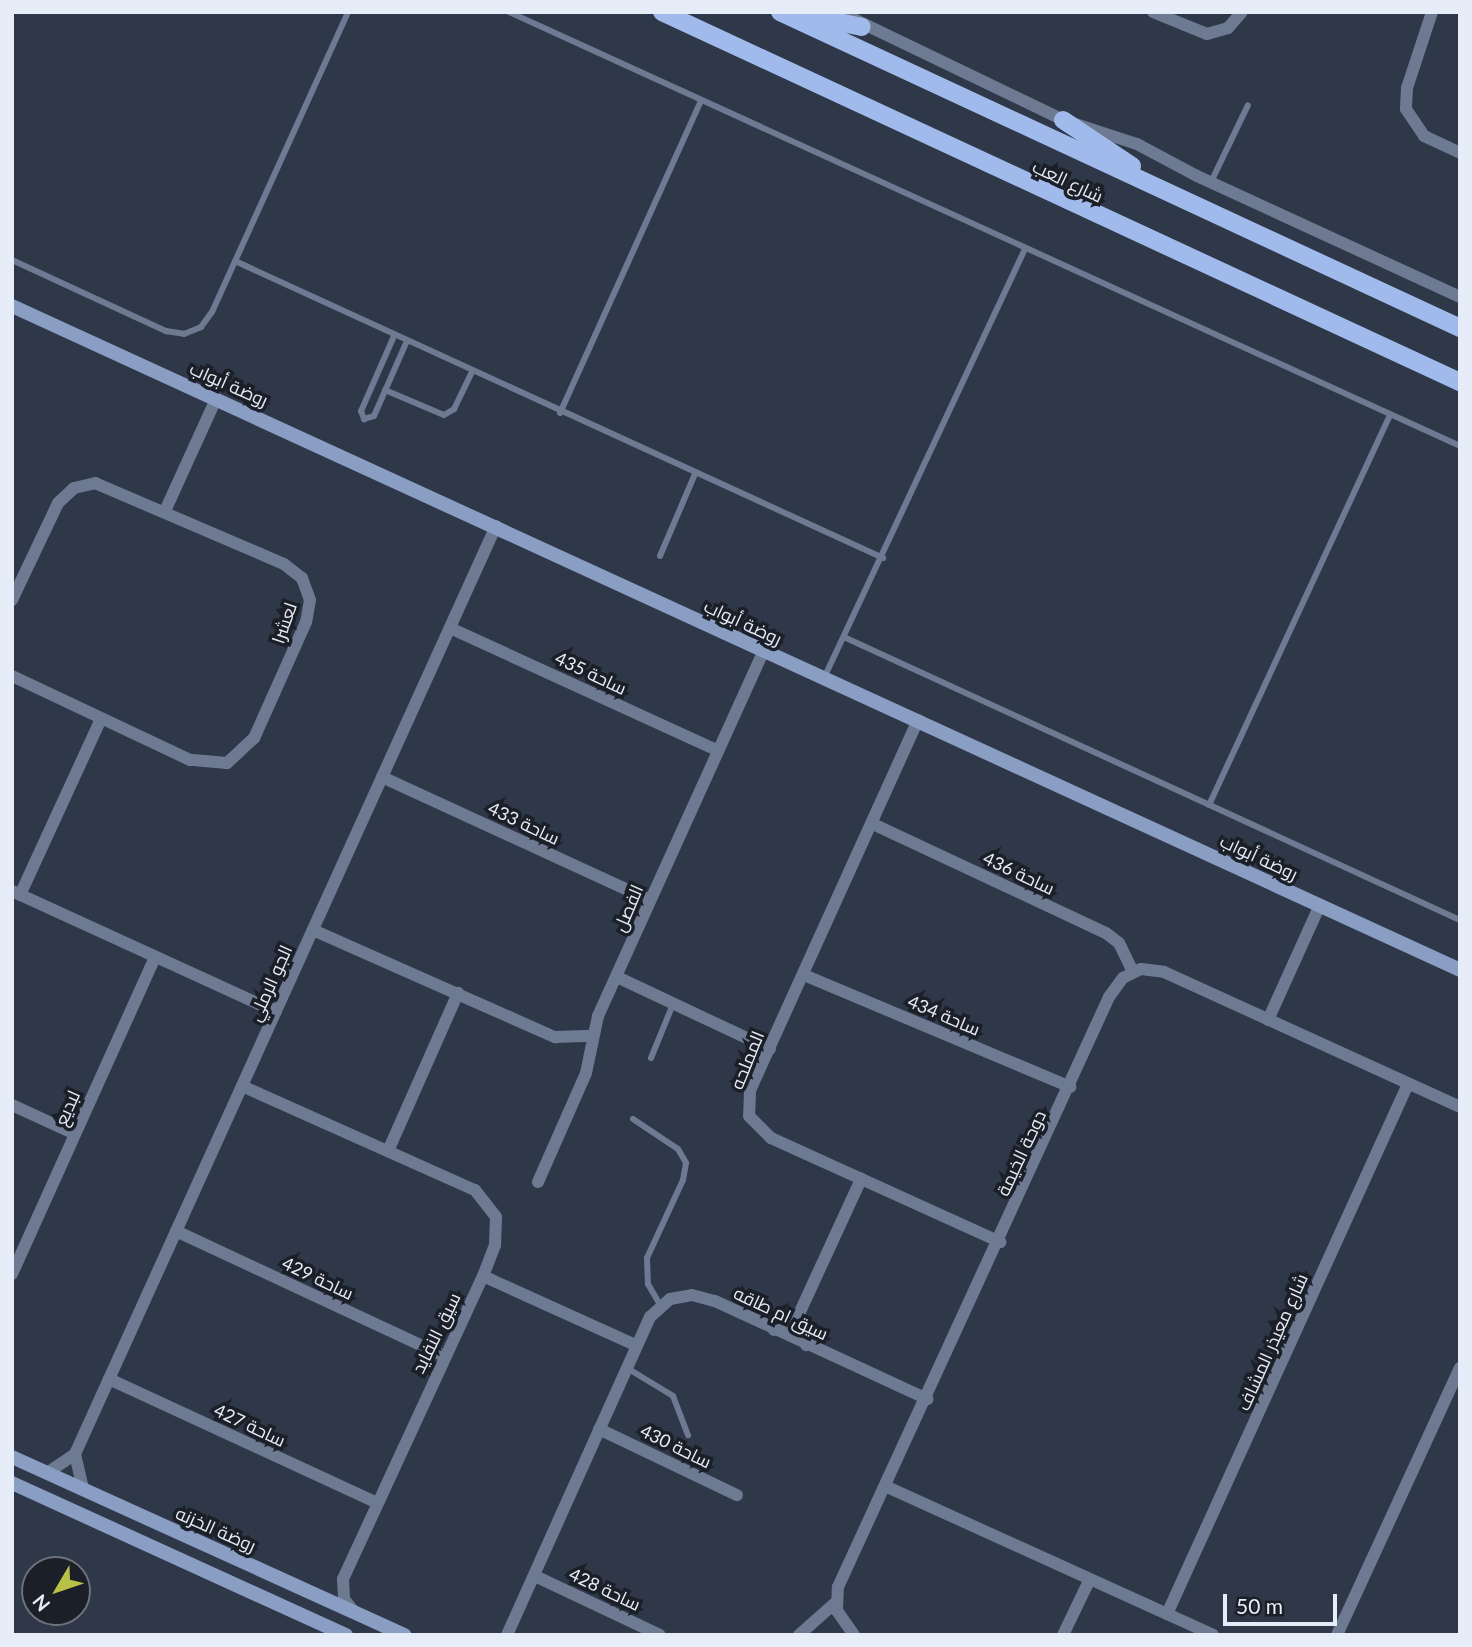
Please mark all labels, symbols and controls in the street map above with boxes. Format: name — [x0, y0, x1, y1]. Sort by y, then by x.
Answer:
street label: شارع العب — [1029, 155, 1107, 207]
street label: روضة أبواب — [186, 357, 272, 411]
street label: روضة أبواب — [701, 595, 785, 649]
street label: لعشرا — [267, 600, 301, 646]
street label: ساحة 435 — [552, 647, 630, 699]
street label: ساحة 433 — [485, 797, 563, 849]
street label: روضة أبواب — [1217, 830, 1301, 884]
street label: ساحة 436 — [980, 847, 1058, 899]
street label: الفصل — [608, 881, 648, 935]
street label: الجو الرملي — [244, 941, 296, 1025]
street label: ساحة 434 — [905, 990, 983, 1040]
street label: المملحه — [726, 1028, 768, 1092]
street label: لبديع — [50, 1087, 84, 1129]
street label: دوحة الخيمة — [992, 1107, 1050, 1199]
street label: ساحة 429 — [279, 1252, 357, 1304]
street label: شارع معيذر المشاف — [1232, 1270, 1312, 1414]
street label: سيق ام طاقه — [730, 1282, 832, 1344]
street label: سيق النفايد — [407, 1289, 465, 1377]
street label: ساحة 427 — [211, 1399, 289, 1451]
street label: ساحة 430 — [637, 1420, 715, 1472]
street label: روضة الخزنه — [173, 1502, 259, 1556]
north arrow — [21, 1556, 91, 1626]
street label: ساحة 428 — [566, 1563, 644, 1615]
scale bar — [1227, 1580, 1341, 1624]
text: N — [27, 1590, 54, 1616]
text: 50 m — [1236, 1593, 1283, 1618]

